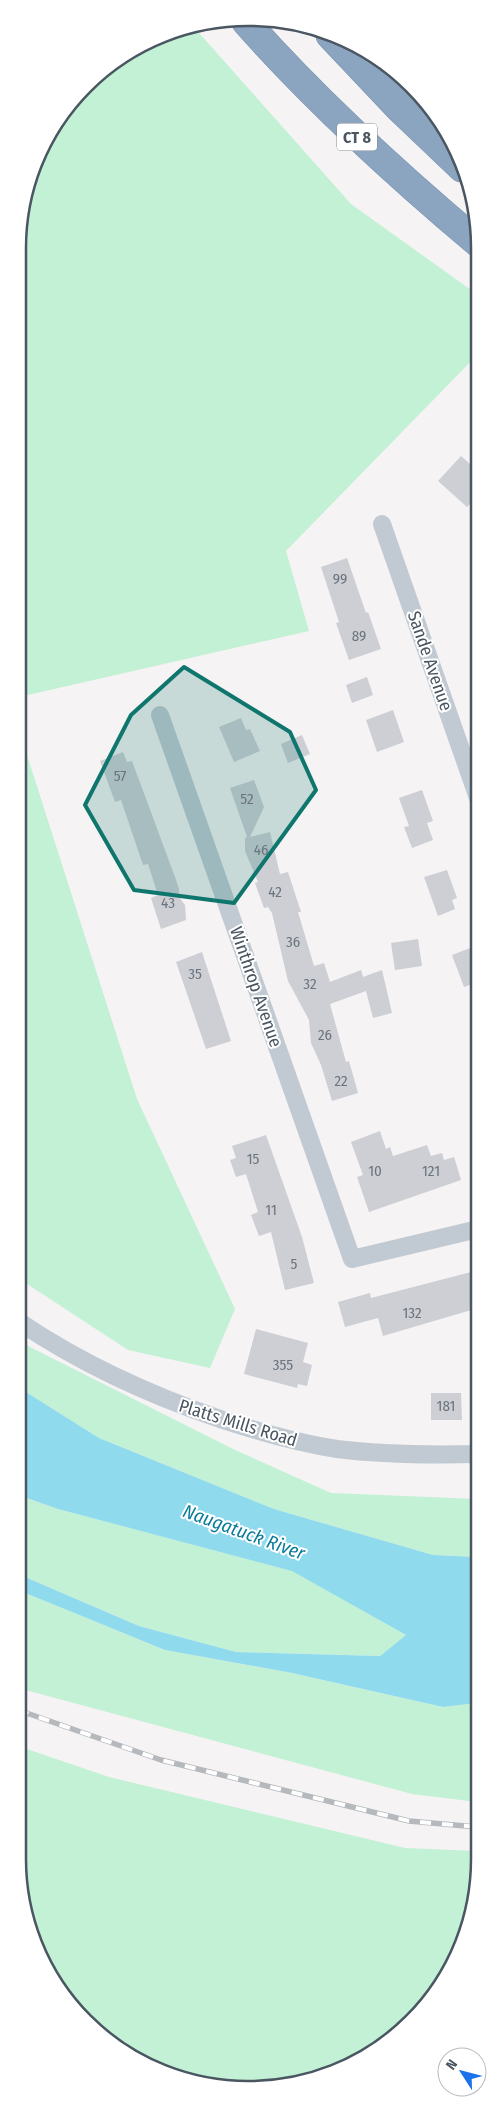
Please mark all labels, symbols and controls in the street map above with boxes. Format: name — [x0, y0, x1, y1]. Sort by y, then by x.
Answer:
road number: CT 8 — [337, 124, 377, 150]
house number: 99 — [333, 570, 347, 588]
street label: Sande Avenue — [403, 608, 457, 714]
house number: 89 — [352, 627, 366, 645]
house number: 57 — [114, 767, 126, 785]
house number: 52 — [240, 790, 254, 808]
house number: 46 — [254, 841, 268, 859]
house number: 42 — [268, 883, 282, 901]
house number: 43 — [161, 894, 175, 912]
street label: Winthrop Avenue — [225, 924, 287, 1050]
house number: 36 — [286, 933, 300, 951]
house number: 35 — [188, 965, 202, 983]
house number: 32 — [303, 975, 317, 993]
house number: 26 — [318, 1026, 332, 1044]
house number: 22 — [334, 1072, 348, 1090]
house number: 15 — [247, 1150, 259, 1168]
house number: 10 — [368, 1162, 382, 1180]
house number: 121 — [422, 1162, 440, 1180]
house number: 11 — [265, 1201, 277, 1219]
house number: 5 — [291, 1255, 298, 1273]
house number: 132 — [402, 1304, 422, 1322]
house number: 355 — [273, 1356, 293, 1374]
street label: Platts Mills Road — [176, 1395, 300, 1451]
house number: 181 — [437, 1397, 455, 1415]
water label: Naugatuck River — [180, 1499, 309, 1565]
north arrow — [437, 2047, 487, 2097]
text: N — [443, 2056, 461, 2073]

